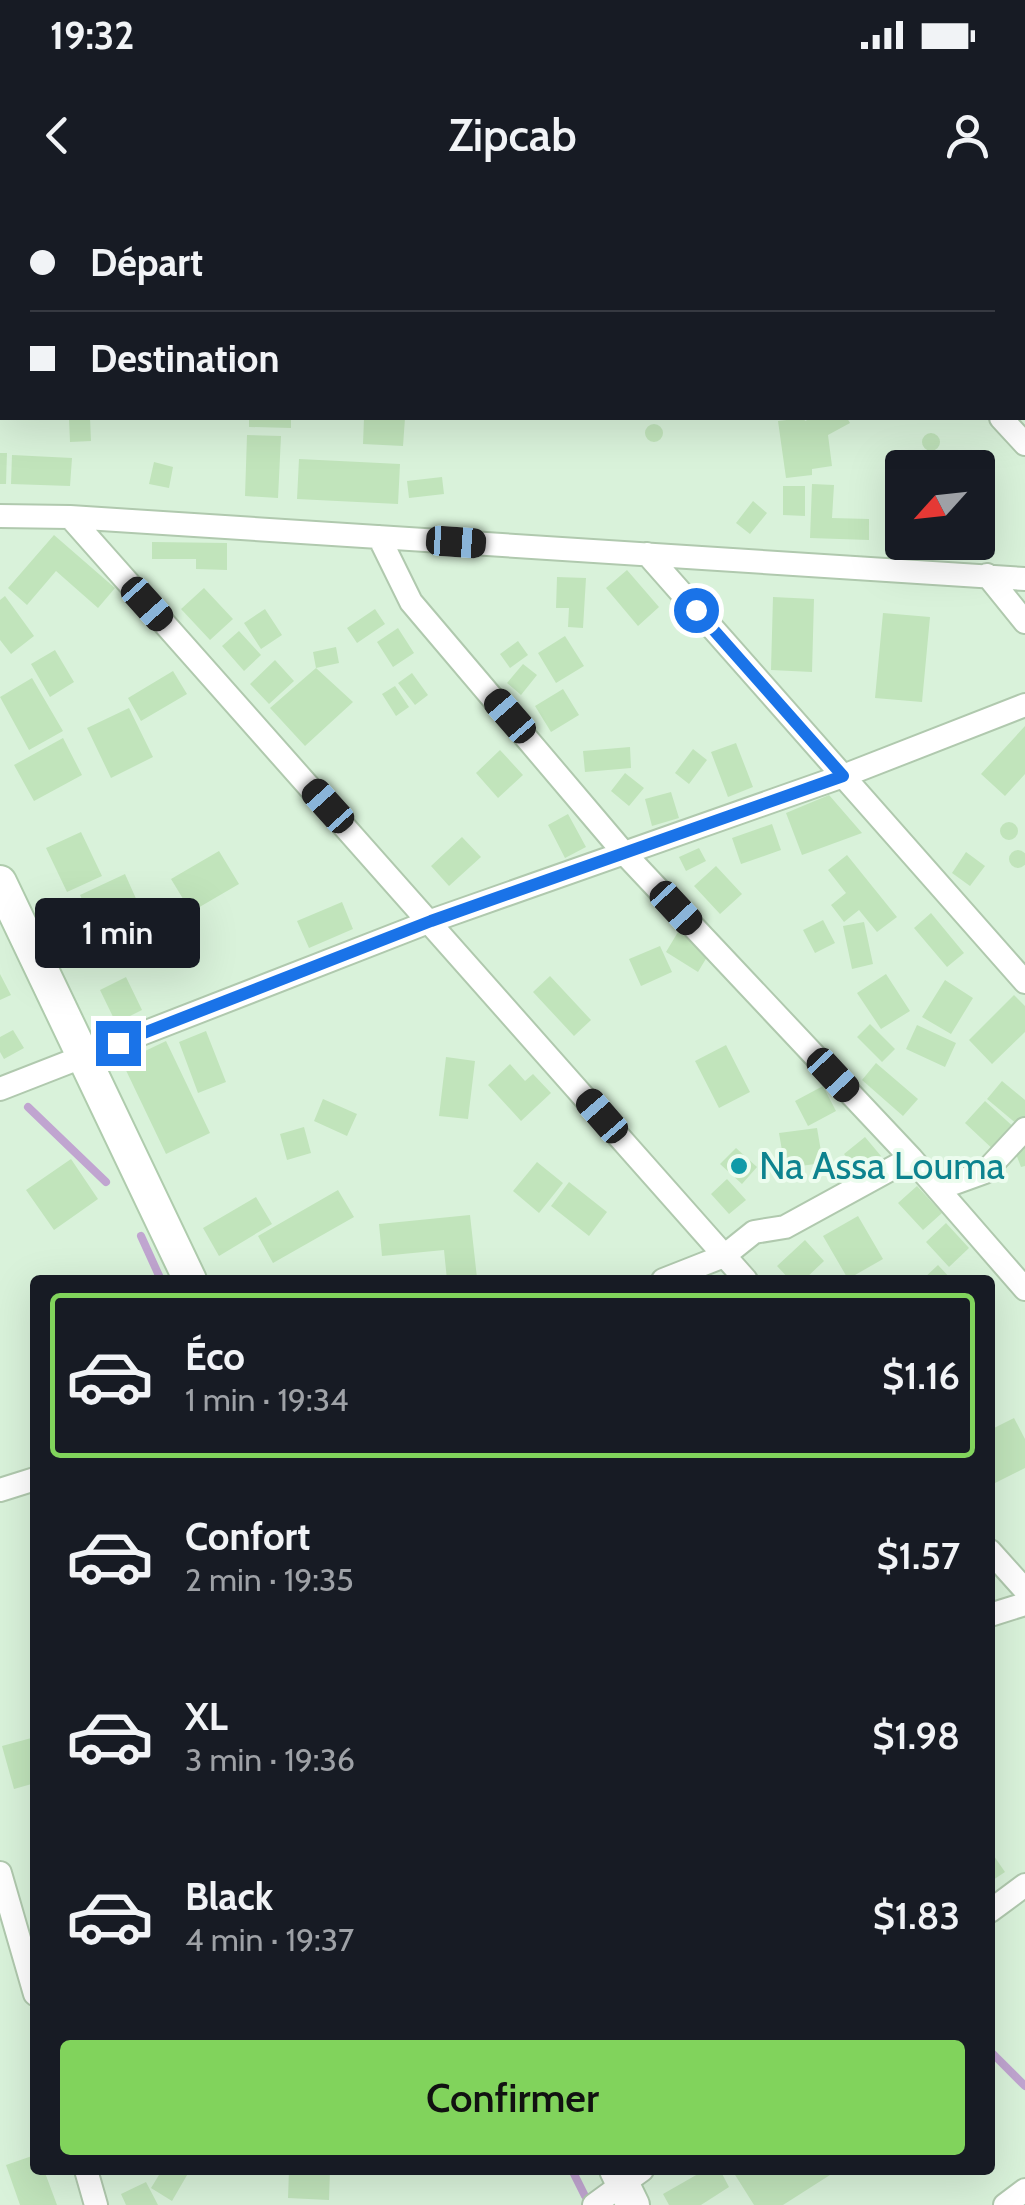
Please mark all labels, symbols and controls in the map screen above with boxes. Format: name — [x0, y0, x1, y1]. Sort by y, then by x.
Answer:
text: 19:32 — [50, 12, 134, 59]
icon: back — [30, 108, 85, 163]
text: Zipcab — [448, 108, 577, 162]
icon: person — [940, 108, 995, 163]
text: Départ — [90, 239, 203, 286]
text: Destination — [90, 335, 279, 382]
north arrow — [885, 450, 995, 560]
map controls — [885, 450, 995, 560]
car — [425, 525, 487, 559]
car — [116, 572, 178, 636]
route start — [674, 588, 719, 633]
car — [479, 684, 541, 748]
car — [297, 774, 359, 838]
car — [645, 876, 707, 940]
callout: 1 min — [36, 898, 200, 968]
text: 1 min — [82, 913, 153, 952]
route end — [96, 1021, 141, 1066]
car — [802, 1043, 864, 1107]
car — [571, 1084, 633, 1148]
place label: Na Assa Louma — [759, 1142, 1005, 1189]
marker: Na Assa Louma — [728, 1155, 750, 1177]
icon: car — [65, 1331, 155, 1421]
text: Éco — [185, 1333, 245, 1380]
text: $1.16 — [882, 1352, 960, 1399]
text: 1 min · 19:34 — [185, 1380, 348, 1419]
icon: car — [65, 1511, 155, 1601]
text: Confort — [185, 1513, 310, 1560]
text: $1.57 — [876, 1532, 960, 1579]
text: 2 min · 19:35 — [185, 1560, 354, 1599]
icon: car — [65, 1691, 155, 1781]
text: XL — [185, 1693, 228, 1740]
text: $1.98 — [872, 1712, 960, 1759]
text: 3 min · 19:36 — [185, 1740, 355, 1779]
icon: car — [65, 1871, 155, 1961]
text: Black — [185, 1873, 273, 1920]
text: $1.83 — [873, 1892, 960, 1939]
text: 4 min · 19:37 — [185, 1920, 354, 1959]
button: Confirmer — [60, 2040, 965, 2155]

